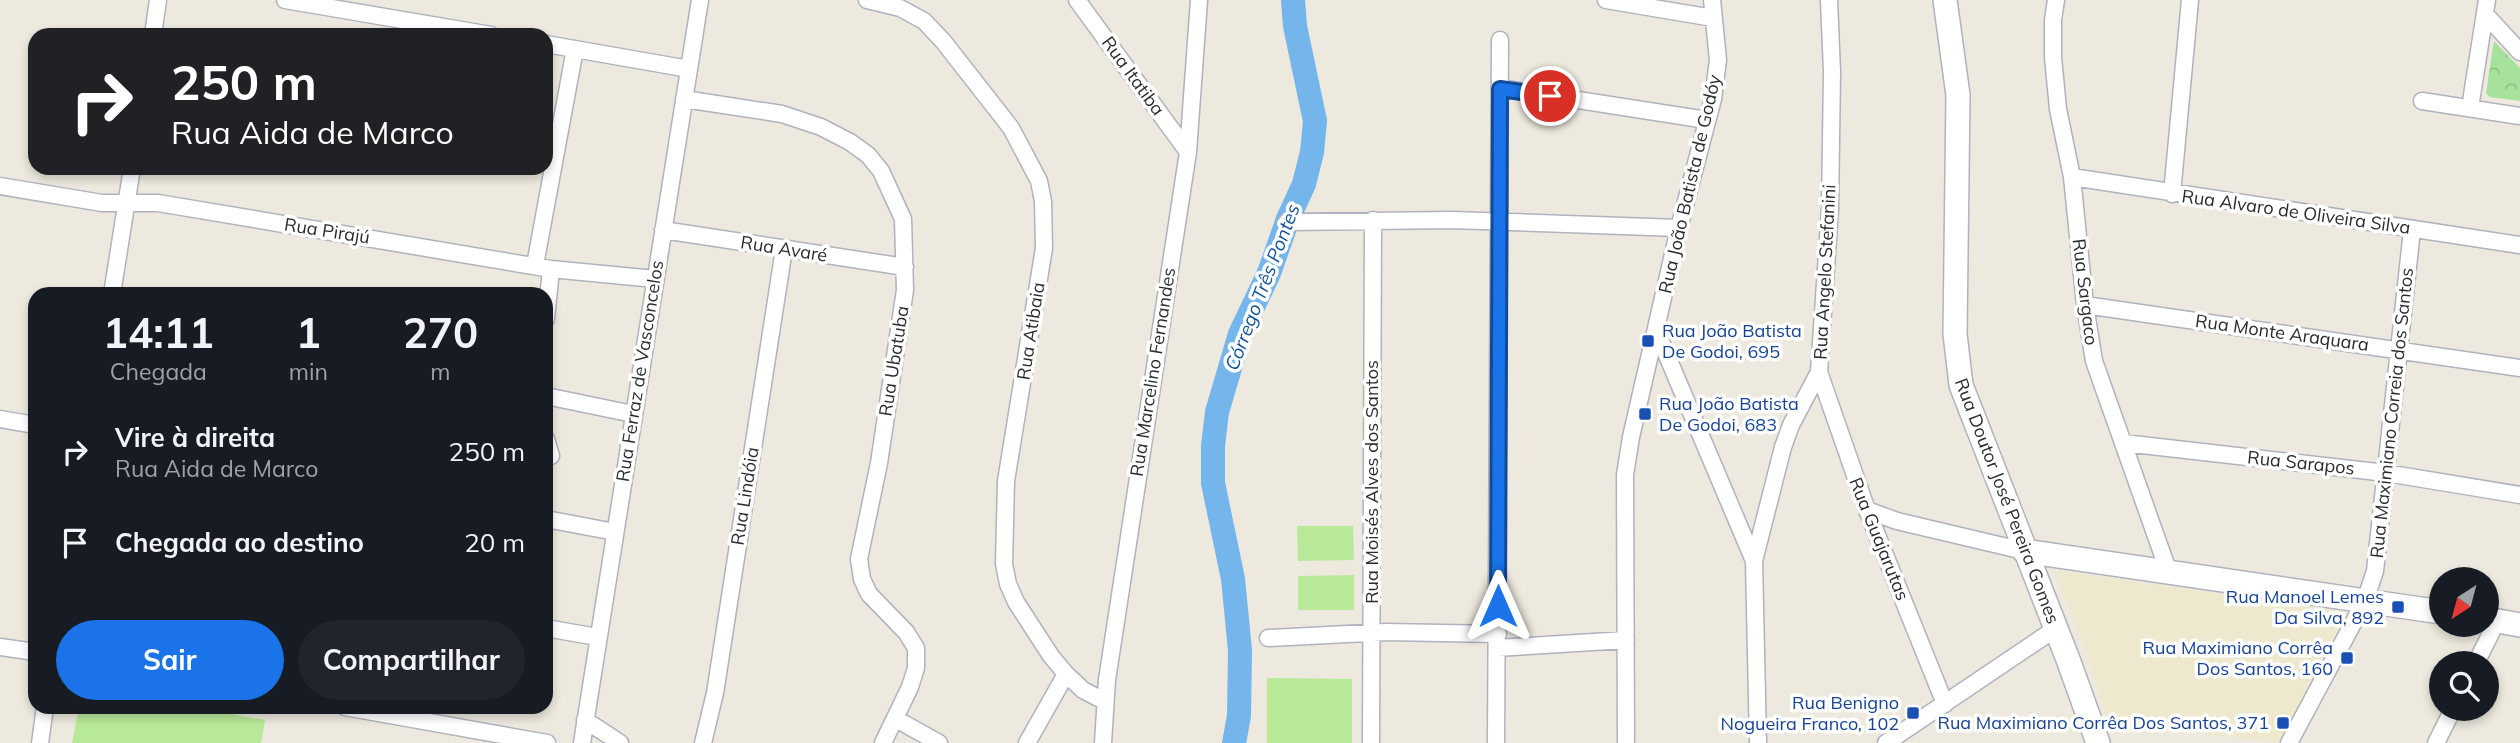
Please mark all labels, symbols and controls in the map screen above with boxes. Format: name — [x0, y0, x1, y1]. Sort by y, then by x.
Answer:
street label: Rua Itatiba — [1097, 32, 1170, 120]
text: 250 m — [171, 51, 317, 112]
icon: right — [56, 56, 147, 147]
pin — [1520, 66, 1580, 126]
street label: Rua João Batista de Godóy — [1653, 72, 1726, 296]
icon: arrive — [1531, 77, 1569, 115]
text: Rua Aida de Marco — [171, 112, 454, 152]
street label: Rua Angelo Stefanini — [1808, 184, 1841, 360]
street label: Rua Alvaro de Oliveira Silva — [2180, 184, 2412, 239]
water label: Córrego Três Pontes — [1219, 200, 1305, 374]
street label: Rua Pirajú — [283, 212, 371, 249]
street label: Rua Avaré — [739, 230, 829, 267]
street label: Rua Sargaco — [2068, 237, 2103, 347]
street label: Rua Ferraz de Vasconcelos — [611, 259, 668, 483]
street label: Rua Marcelino Fernandes — [1125, 266, 1180, 478]
street label: Rua Maximiano Correia dos Santos — [2365, 266, 2418, 559]
street label: Rua Atibaia — [1011, 280, 1050, 381]
street label: Rua Ubatuba — [873, 304, 914, 418]
text: 14:11 — [103, 306, 214, 359]
text: 1 — [296, 306, 321, 359]
text: 270 — [403, 306, 478, 359]
street label: Rua Monte Araquara — [2194, 309, 2370, 356]
place label: Rua João Batista De Godoi, 695 — [1662, 319, 1802, 363]
marker: Rua João Batista De Godoi, 695 — [1640, 333, 1656, 349]
text: Chegada — [110, 357, 207, 386]
text: min — [289, 357, 328, 386]
text: m — [430, 357, 451, 386]
street label: Rua Moisés Alves dos Santos — [1360, 360, 1383, 604]
street label: Rua Doutor José Pereira Gomes — [1950, 375, 2065, 627]
place label: Rua João Batista De Godoi, 683 — [1659, 392, 1799, 436]
marker: Rua João Batista De Godoi, 683 — [1637, 406, 1653, 422]
text: Vire à direita — [115, 421, 275, 454]
icon: right — [56, 433, 94, 471]
text: 250 m — [449, 435, 525, 468]
street label: Rua Lindóia — [725, 445, 764, 547]
street label: Rua Sarapos — [2246, 445, 2356, 480]
text: Rua Aida de Marco — [115, 454, 318, 483]
street label: Rua Guajarutas — [1844, 474, 1915, 604]
icon: arrive — [56, 524, 94, 562]
text: Chegada ao destino — [115, 526, 364, 559]
text: 20 m — [464, 526, 525, 559]
north arrow — [2429, 567, 2499, 637]
map controls — [2429, 567, 2499, 721]
position arrow — [1461, 569, 1535, 643]
place label: Rua Manoel Lemes Da Silva, 892 — [2226, 585, 2384, 629]
marker: Rua Manoel Lemes Da Silva, 892 — [2390, 599, 2406, 615]
button: Sair — [56, 620, 284, 700]
button: Compartilhar — [298, 620, 525, 700]
place label: Rua Maximiano Corrêa Dos Santos, 160 — [2143, 636, 2333, 680]
marker: Rua Maximiano Corrêa Dos Santos, 160 — [2339, 650, 2355, 666]
button: search — [2429, 651, 2499, 721]
place label: Rua Benigno Nogueira Franco, 102 — [1720, 691, 1899, 735]
marker: Rua Benigno Nogueira Franco, 102 — [1905, 705, 1921, 721]
place label: Rua Maximiano Corrêa Dos Santos, 371 — [1937, 711, 2269, 734]
marker: Rua Maximiano Corrêa Dos Santos, 371 — [2275, 715, 2291, 731]

